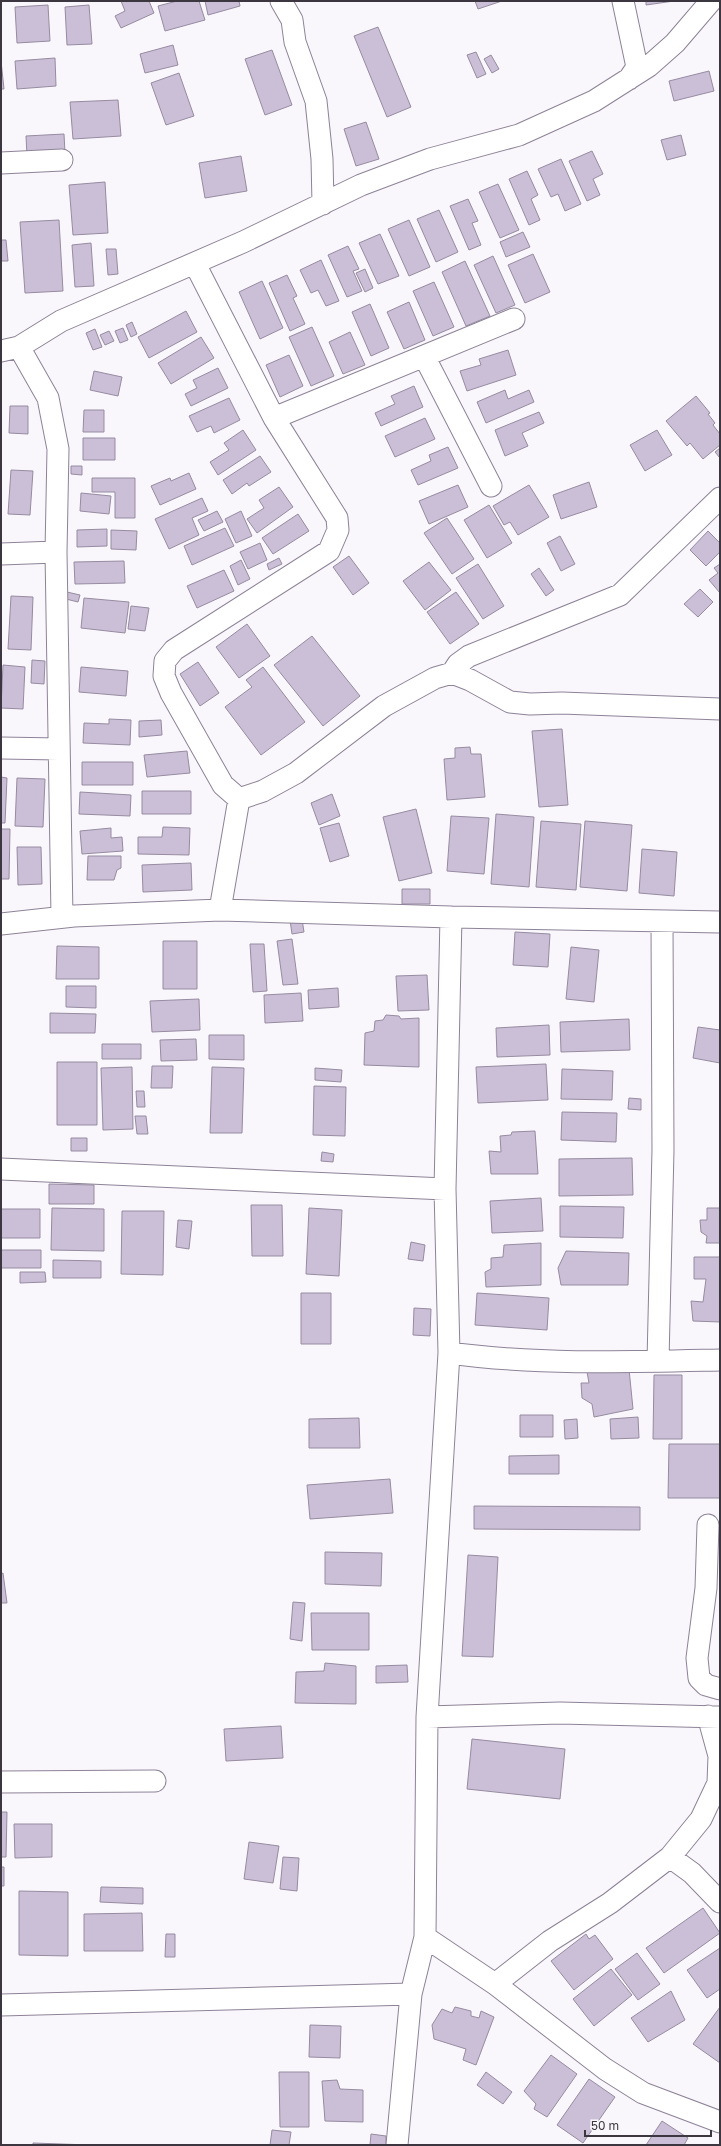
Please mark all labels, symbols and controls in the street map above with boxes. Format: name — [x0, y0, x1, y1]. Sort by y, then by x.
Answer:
scale bar — [585, 2112, 711, 2138]
text: 50 m — [591, 2118, 619, 2133]

